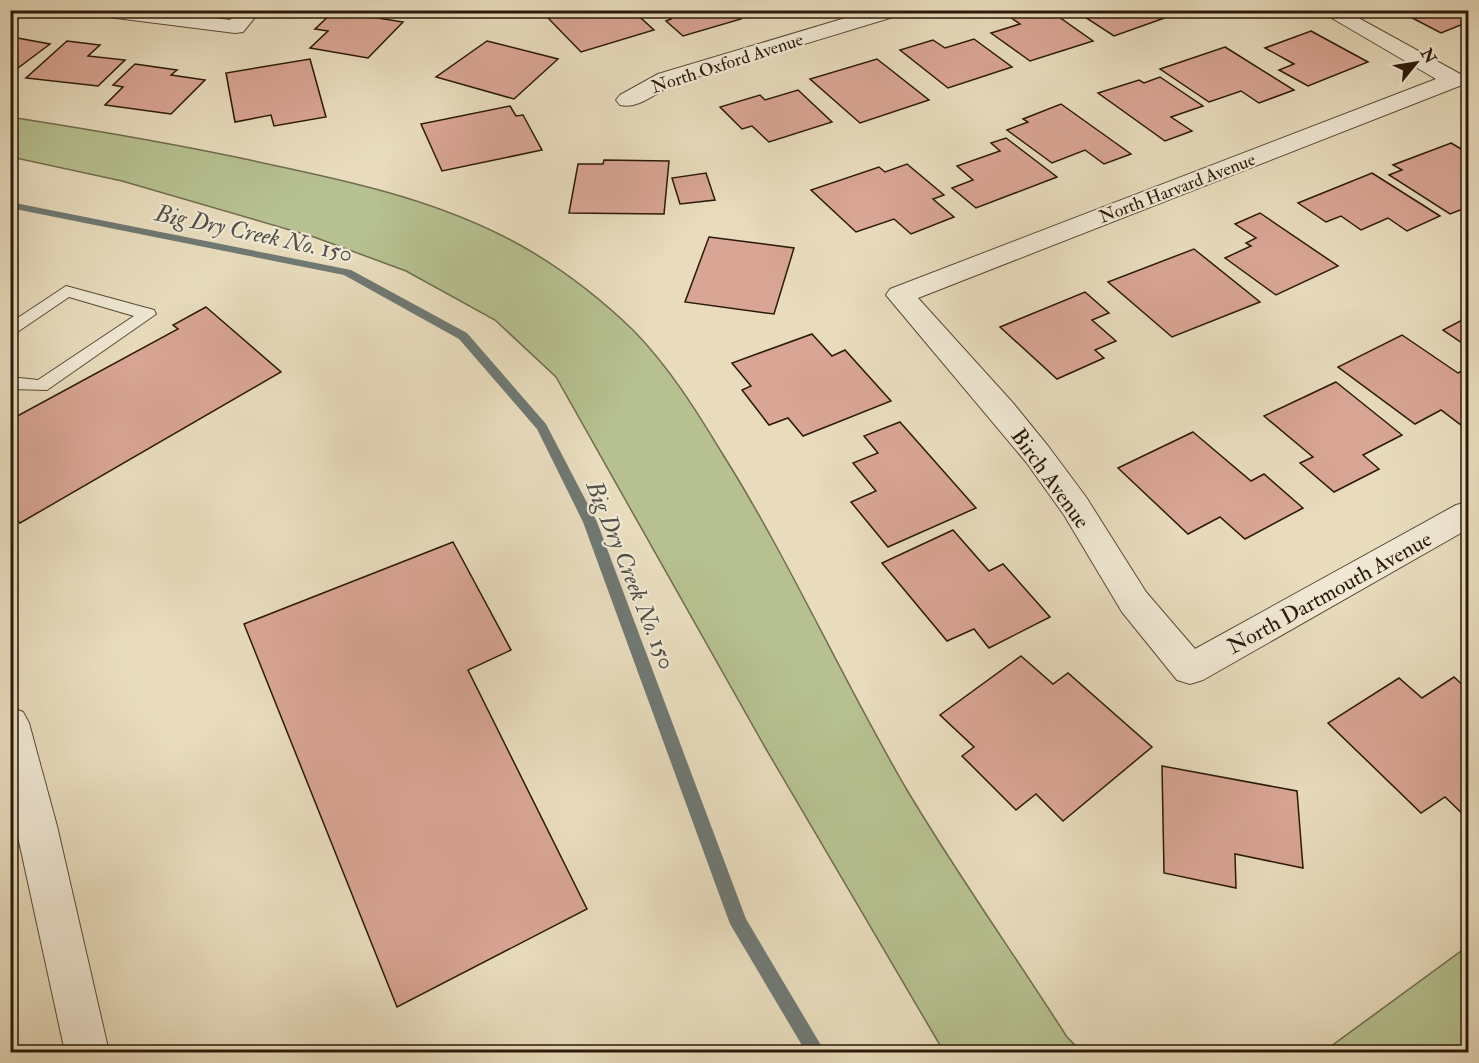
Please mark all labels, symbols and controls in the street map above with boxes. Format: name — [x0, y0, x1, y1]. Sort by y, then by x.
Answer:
street label: North Oxford Avenue — [648, 28, 807, 99]
north arrow — [1386, 33, 1446, 93]
text: N — [1415, 44, 1441, 68]
street label: North Harvard Avenue — [1096, 148, 1259, 229]
water label: Big Dry Creek No. 150 — [151, 197, 355, 270]
street label: Birch Avenue — [1004, 423, 1096, 534]
water label: Big Dry Creek No. 150 — [578, 475, 683, 674]
street label: North Dartmouth Avenue — [1222, 525, 1437, 661]

